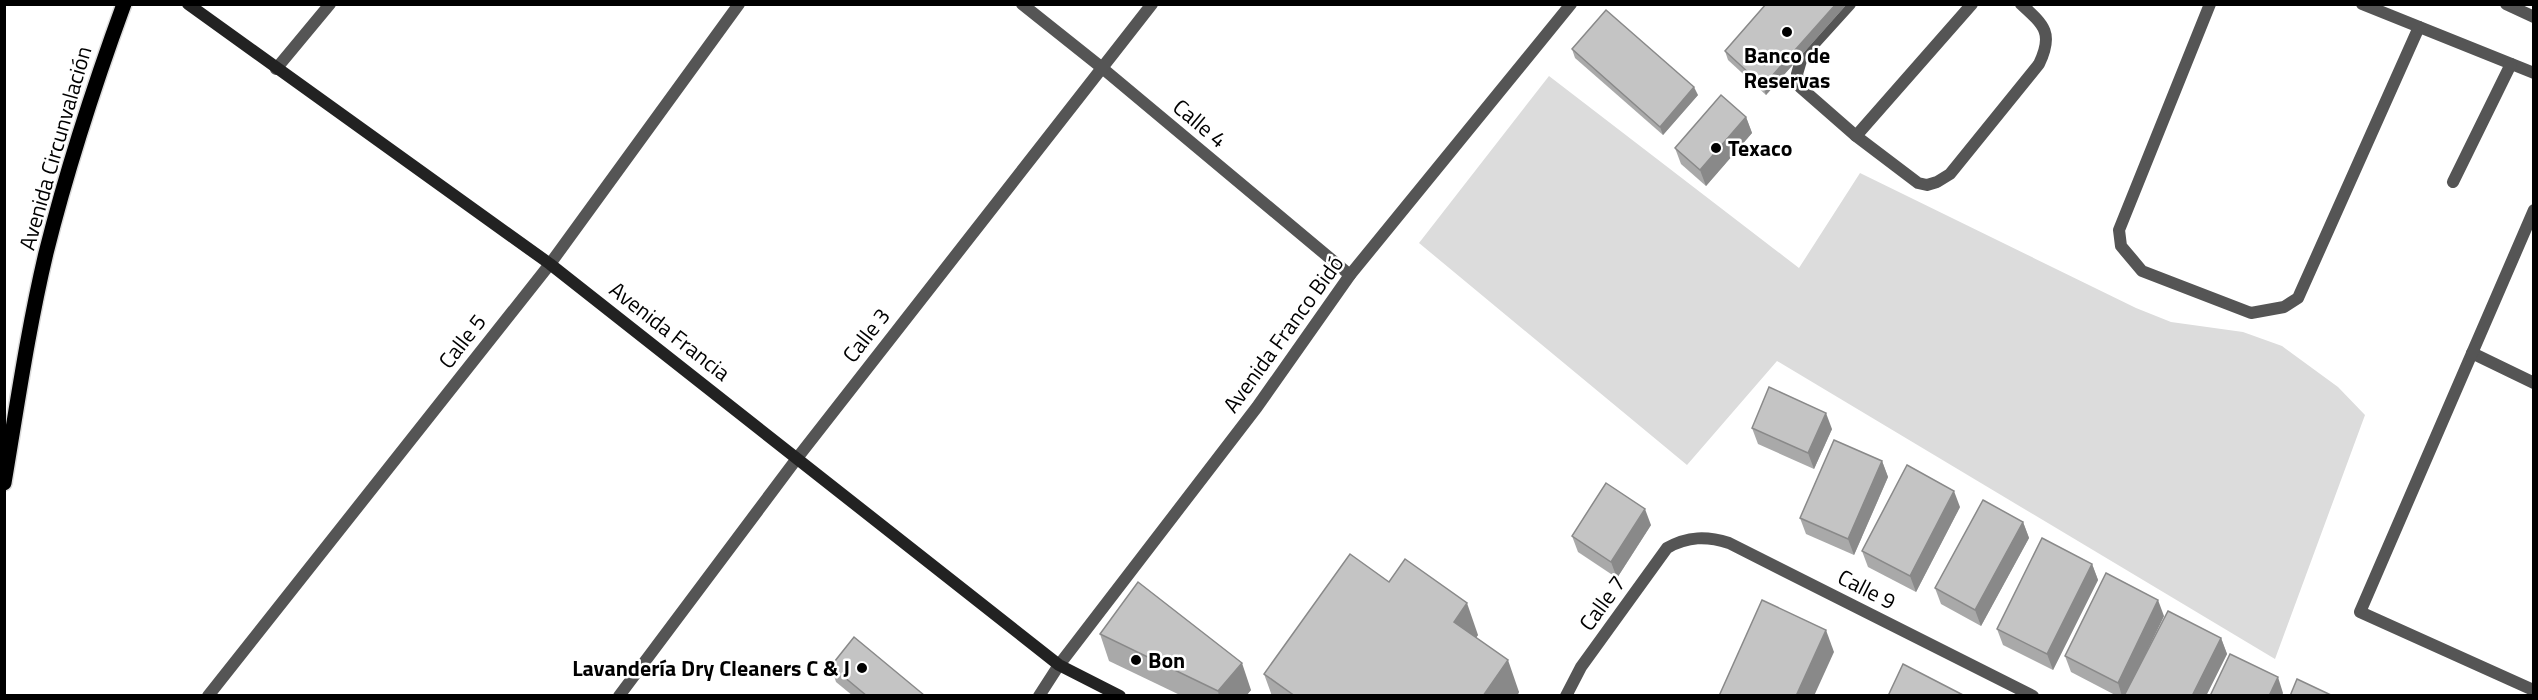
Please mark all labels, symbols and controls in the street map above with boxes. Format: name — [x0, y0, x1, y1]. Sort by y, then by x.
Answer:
marker: Banco de Reservas — [1780, 25, 1794, 39]
place label: Banco de Reservas — [1744, 38, 1830, 97]
street label: Avenida Circunvalación — [10, 42, 100, 254]
street label: Calle 4 — [1166, 90, 1234, 156]
place label: Texaco — [1728, 131, 1792, 165]
marker: Texaco — [1709, 141, 1723, 155]
street label: Avenida Franco Bidó — [1214, 248, 1352, 420]
street label: Avenida Francia — [602, 273, 738, 389]
street label: Calle 3 — [834, 300, 898, 370]
street label: Calle 5 — [430, 306, 494, 376]
street label: Calle 9 — [1832, 560, 1902, 618]
street label: Calle 7 — [1570, 568, 1634, 638]
place label: Bon — [1148, 643, 1185, 677]
place label: Lavandería Dry Cleaners C & J — [572, 651, 850, 685]
marker: Bon — [1129, 653, 1143, 667]
marker: Lavandería Dry Cleaners C & J — [855, 661, 869, 675]

